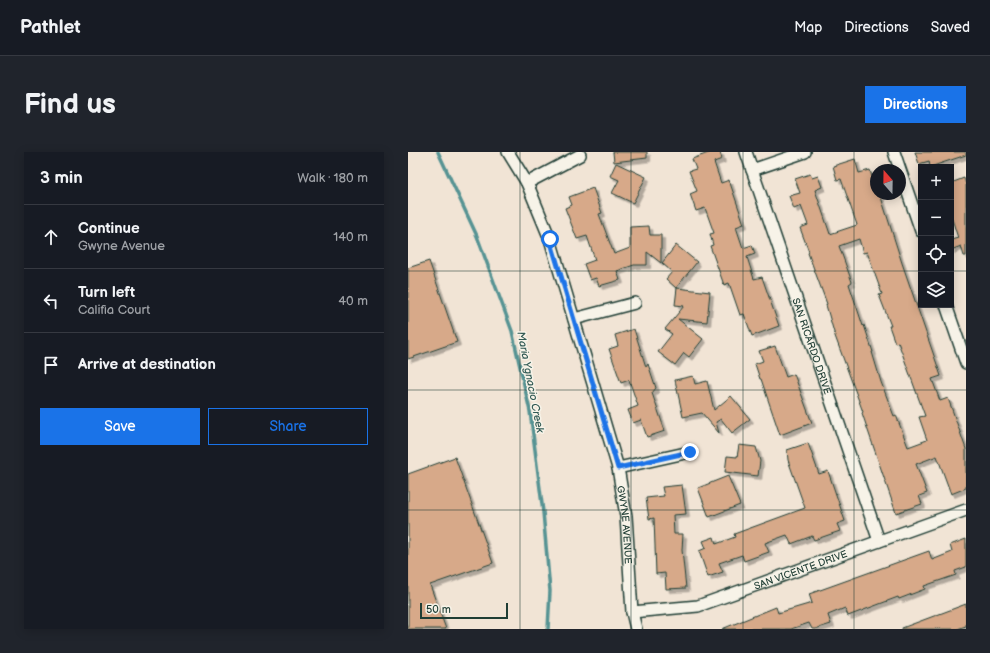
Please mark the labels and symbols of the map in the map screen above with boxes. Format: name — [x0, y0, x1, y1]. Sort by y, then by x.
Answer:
north arrow — [870, 164, 906, 200]
route start — [541, 230, 559, 248]
street label: SAN RICARDO DRIVE — [789, 297, 834, 396]
water label: Maria Ygnacio Creek — [514, 330, 547, 435]
route end — [681, 443, 699, 461]
street label: GWYNE AVENUE — [614, 485, 634, 565]
street label: SAN VICENTE DRIVE — [752, 548, 849, 592]
scale bar — [420, 601, 508, 620]

